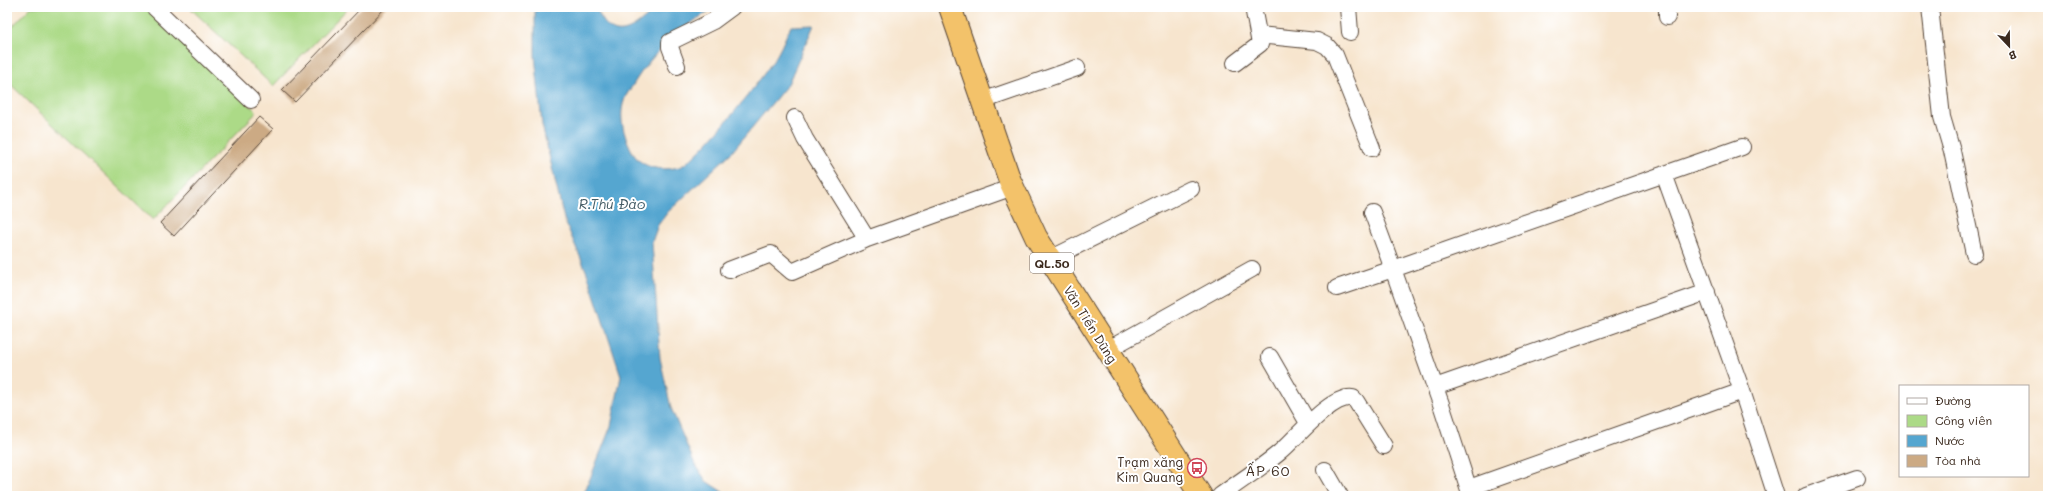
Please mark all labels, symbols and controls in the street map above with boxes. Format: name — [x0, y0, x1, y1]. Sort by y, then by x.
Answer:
north arrow — [1989, 26, 2029, 66]
text: B — [2007, 47, 2019, 64]
water label: R.Thú Đào — [579, 194, 645, 213]
road number: QL.50 — [1030, 253, 1074, 273]
street label: Văn Tiến Dũng — [1060, 282, 1122, 366]
legend — [1899, 385, 2029, 477]
text: Đường — [1935, 392, 1971, 408]
text: Công viên — [1935, 412, 1992, 428]
text: Nước — [1935, 432, 1965, 448]
text: Tòa nhà — [1935, 452, 1981, 468]
place label: Trạm xăng Kim Quang — [1117, 453, 1183, 485]
bus stop icon: Trạm xăng Kim Quang — [1186, 457, 1208, 479]
district label: ẤP 60 — [1246, 461, 1290, 480]

